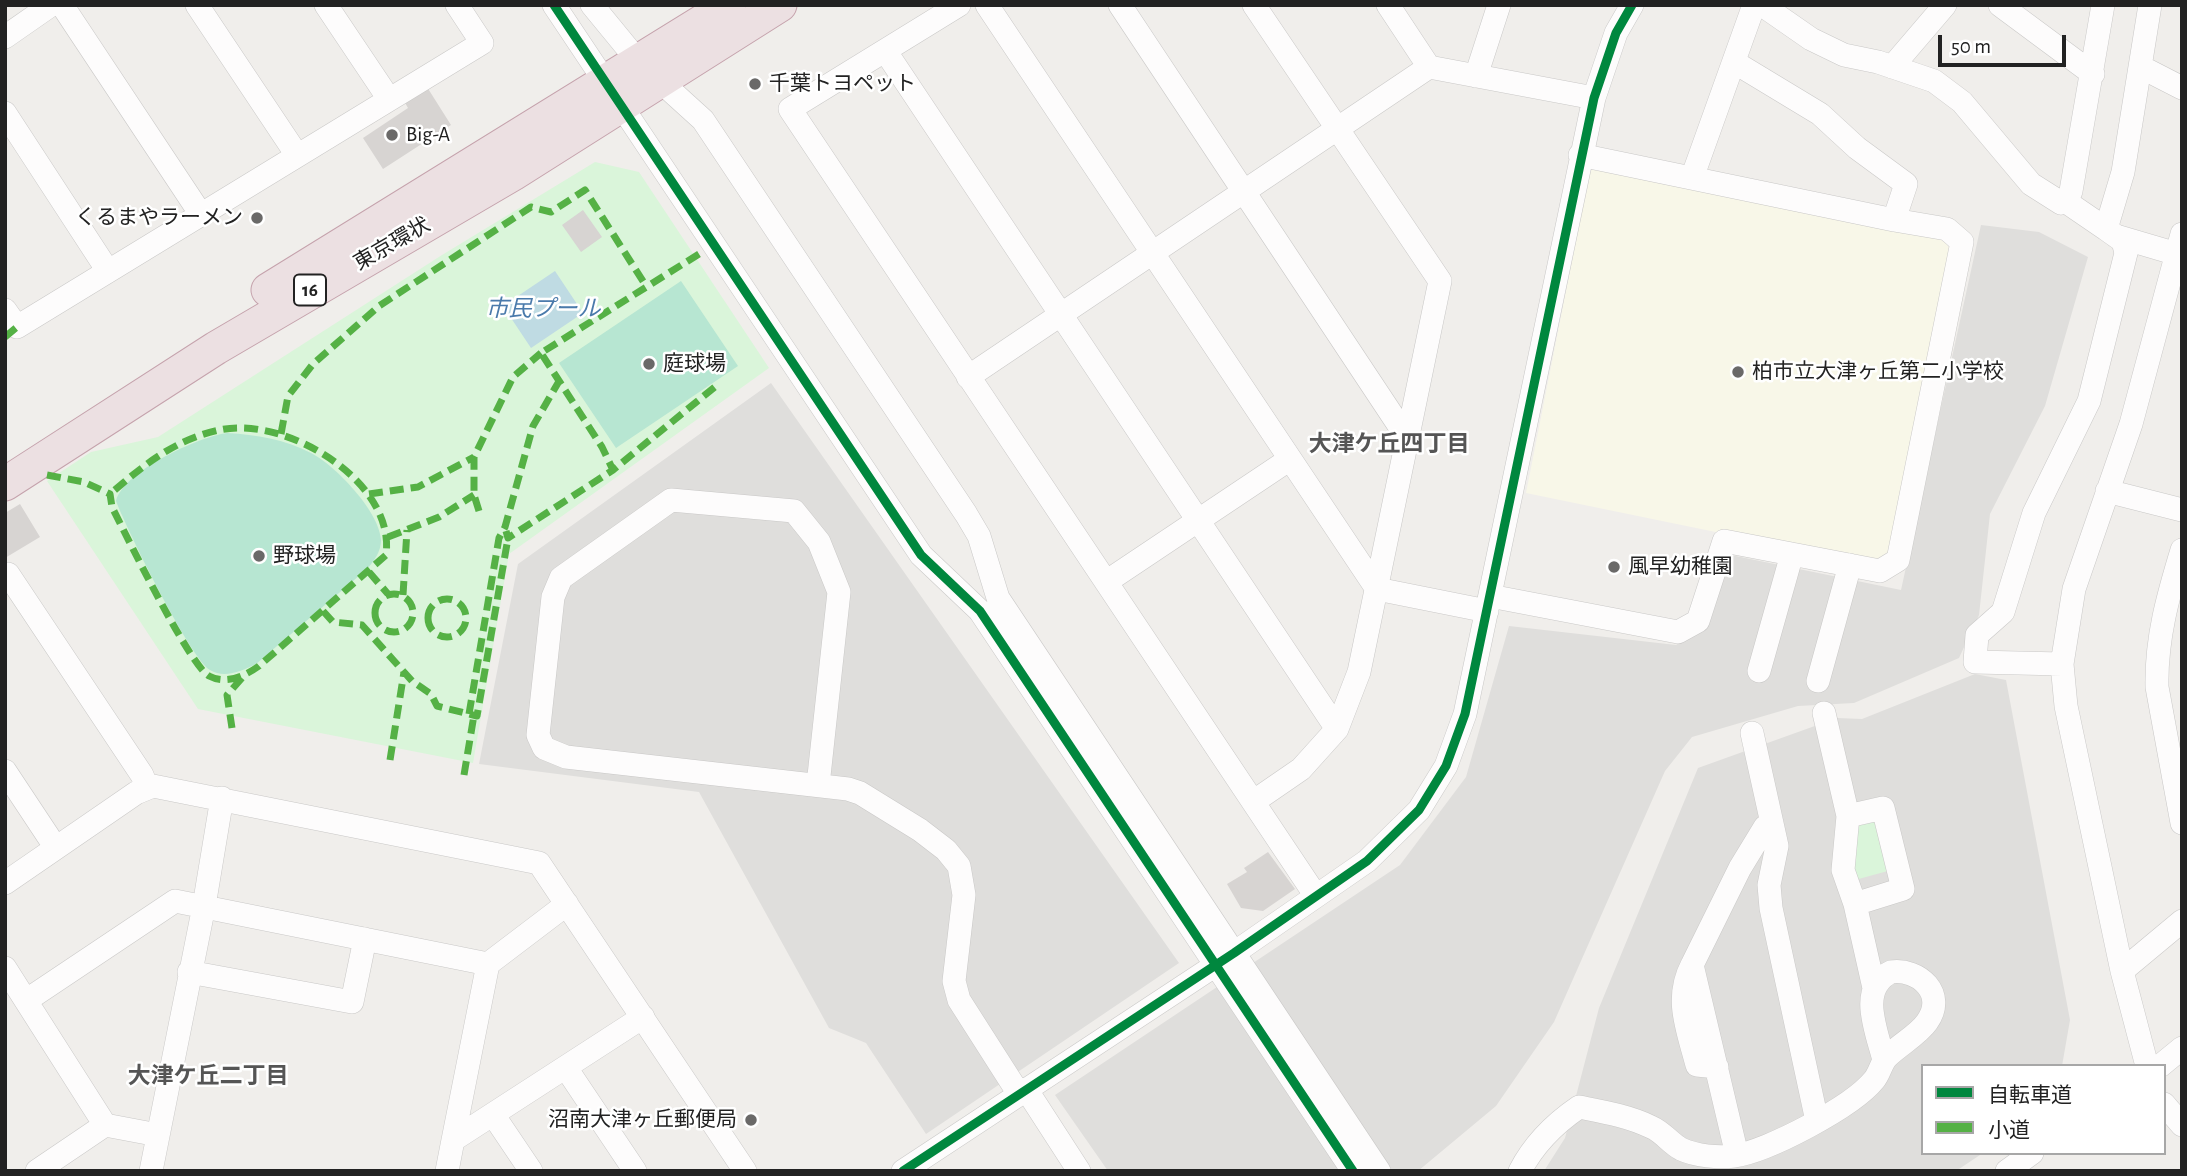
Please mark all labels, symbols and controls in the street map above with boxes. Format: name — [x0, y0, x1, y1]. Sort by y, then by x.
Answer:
scale bar — [1942, 21, 2070, 65]
text: 50 m — [1951, 36, 1991, 57]
place label: 千葉トヨペット — [769, 71, 916, 97]
marker: 千葉トヨペット — [747, 76, 763, 92]
place label: Big-A — [406, 122, 450, 148]
marker: Big-A — [384, 127, 400, 143]
place label: くるまやラーメン — [75, 205, 243, 231]
marker: くるまやラーメン — [249, 210, 265, 226]
street label: 東京環状 — [349, 212, 435, 276]
road number: 16 — [294, 274, 326, 306]
water label: 市民プール — [486, 295, 600, 323]
place label: 庭球場 — [663, 351, 726, 377]
marker: 庭球場 — [641, 356, 657, 372]
place label: 柏市立大津ヶ丘第二小学校 — [1752, 359, 2004, 385]
marker: 柏市立大津ヶ丘第二小学校 — [1730, 364, 1746, 380]
district label: 大津ケ丘四丁目 — [1309, 430, 1469, 458]
place label: 野球場 — [273, 543, 336, 569]
marker: 野球場 — [251, 548, 267, 564]
place label: 風早幼稚園 — [1628, 554, 1733, 580]
marker: 風早幼稚園 — [1606, 559, 1622, 575]
district label: 大津ケ丘二丁目 — [128, 1062, 288, 1090]
legend — [1921, 1064, 2166, 1155]
text: 自転車道 — [1988, 1085, 2072, 1106]
place label: 沼南大津ヶ丘郵便局 — [548, 1107, 737, 1133]
marker: 沼南大津ヶ丘郵便局 — [743, 1112, 759, 1128]
text: 小道 — [1988, 1120, 2030, 1141]

